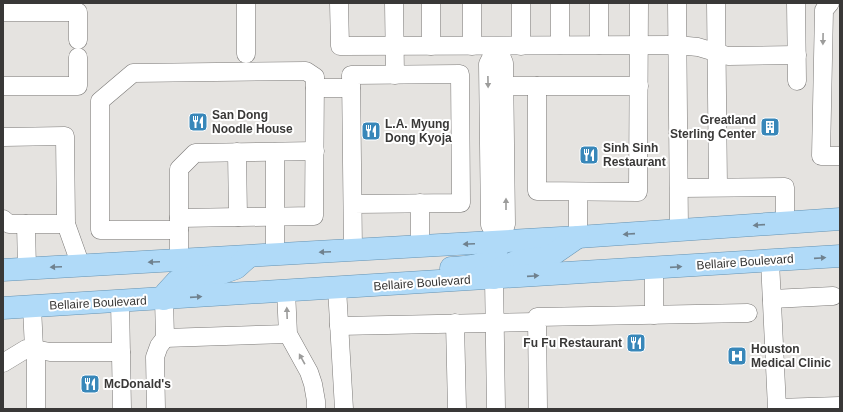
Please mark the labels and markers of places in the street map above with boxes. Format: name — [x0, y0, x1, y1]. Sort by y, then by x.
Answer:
place label: San Dong Noodle House — [212, 108, 293, 136]
restaurant icon: San Dong Noodle House — [187, 111, 209, 133]
place label: Greatland Sterling Center — [670, 113, 756, 141]
building icon: Greatland Sterling Center — [759, 116, 781, 138]
place label: L.A. Myung Dong Kyoja — [385, 117, 452, 145]
restaurant icon: L.A. Myung Dong Kyoja — [360, 120, 382, 142]
place label: Sinh Sinh Restaurant — [603, 141, 666, 169]
restaurant icon: Sinh Sinh Restaurant — [578, 144, 600, 166]
restaurant icon: Fu Fu Restaurant — [625, 332, 647, 354]
place label: Fu Fu Restaurant — [523, 336, 622, 350]
place label: Houston Medical Clinic — [751, 342, 831, 370]
hospital icon: Houston Medical Clinic — [726, 345, 748, 367]
restaurant icon: McDonald's — [79, 373, 101, 395]
place label: McDonald's — [104, 377, 171, 391]

